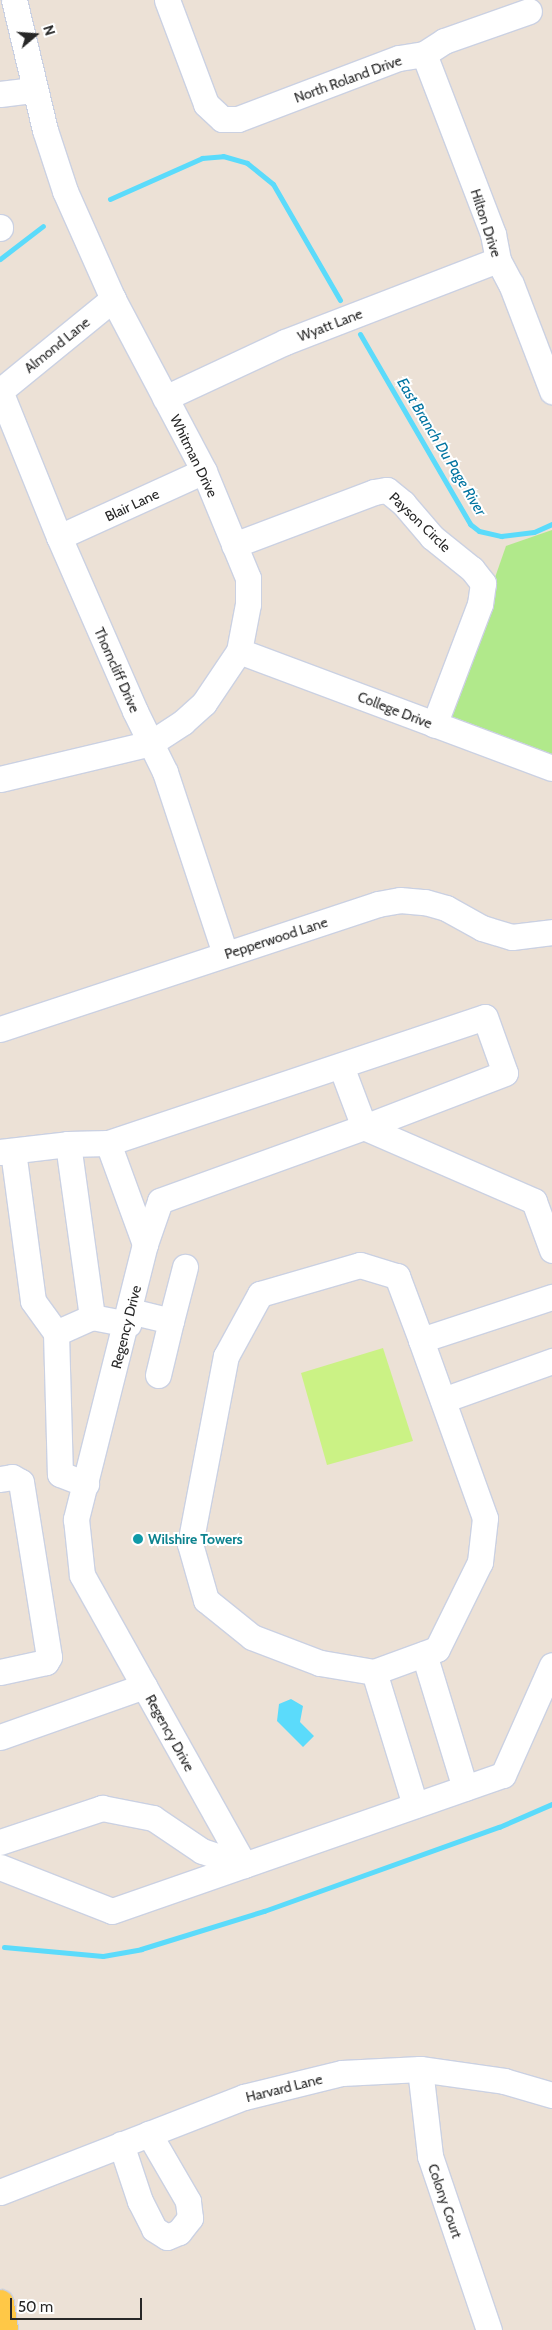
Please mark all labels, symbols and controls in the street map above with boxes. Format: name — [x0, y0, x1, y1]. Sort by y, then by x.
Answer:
north arrow — [10, 10, 60, 60]
text: N — [39, 23, 59, 38]
street label: North Roland Drive — [292, 52, 404, 106]
street label: Hilton Drive — [467, 187, 505, 259]
street label: Wyatt Lane — [295, 305, 365, 345]
street label: Almond Lane — [21, 314, 93, 376]
water label: East Branch Du Page River — [393, 375, 489, 519]
street label: Whitman Drive — [167, 412, 221, 500]
street label: Blair Lane — [102, 485, 162, 525]
street label: Payson Circle — [386, 489, 454, 555]
street label: Thorncliff Drive — [91, 625, 143, 715]
street label: College Drive — [355, 688, 435, 732]
street label: Pepperwood Lane — [222, 913, 330, 963]
street label: Regency Drive — [108, 1284, 144, 1370]
place label: Wilshire Towers — [148, 1531, 243, 1547]
marker: Wilshire Towers — [132, 1533, 144, 1545]
street label: Regency Drive — [142, 1692, 198, 1774]
street label: Harvard Lane — [244, 2070, 324, 2106]
street label: Colony Court — [424, 2162, 466, 2240]
scale bar — [12, 2288, 145, 2320]
text: 50 m — [18, 2298, 53, 2316]

